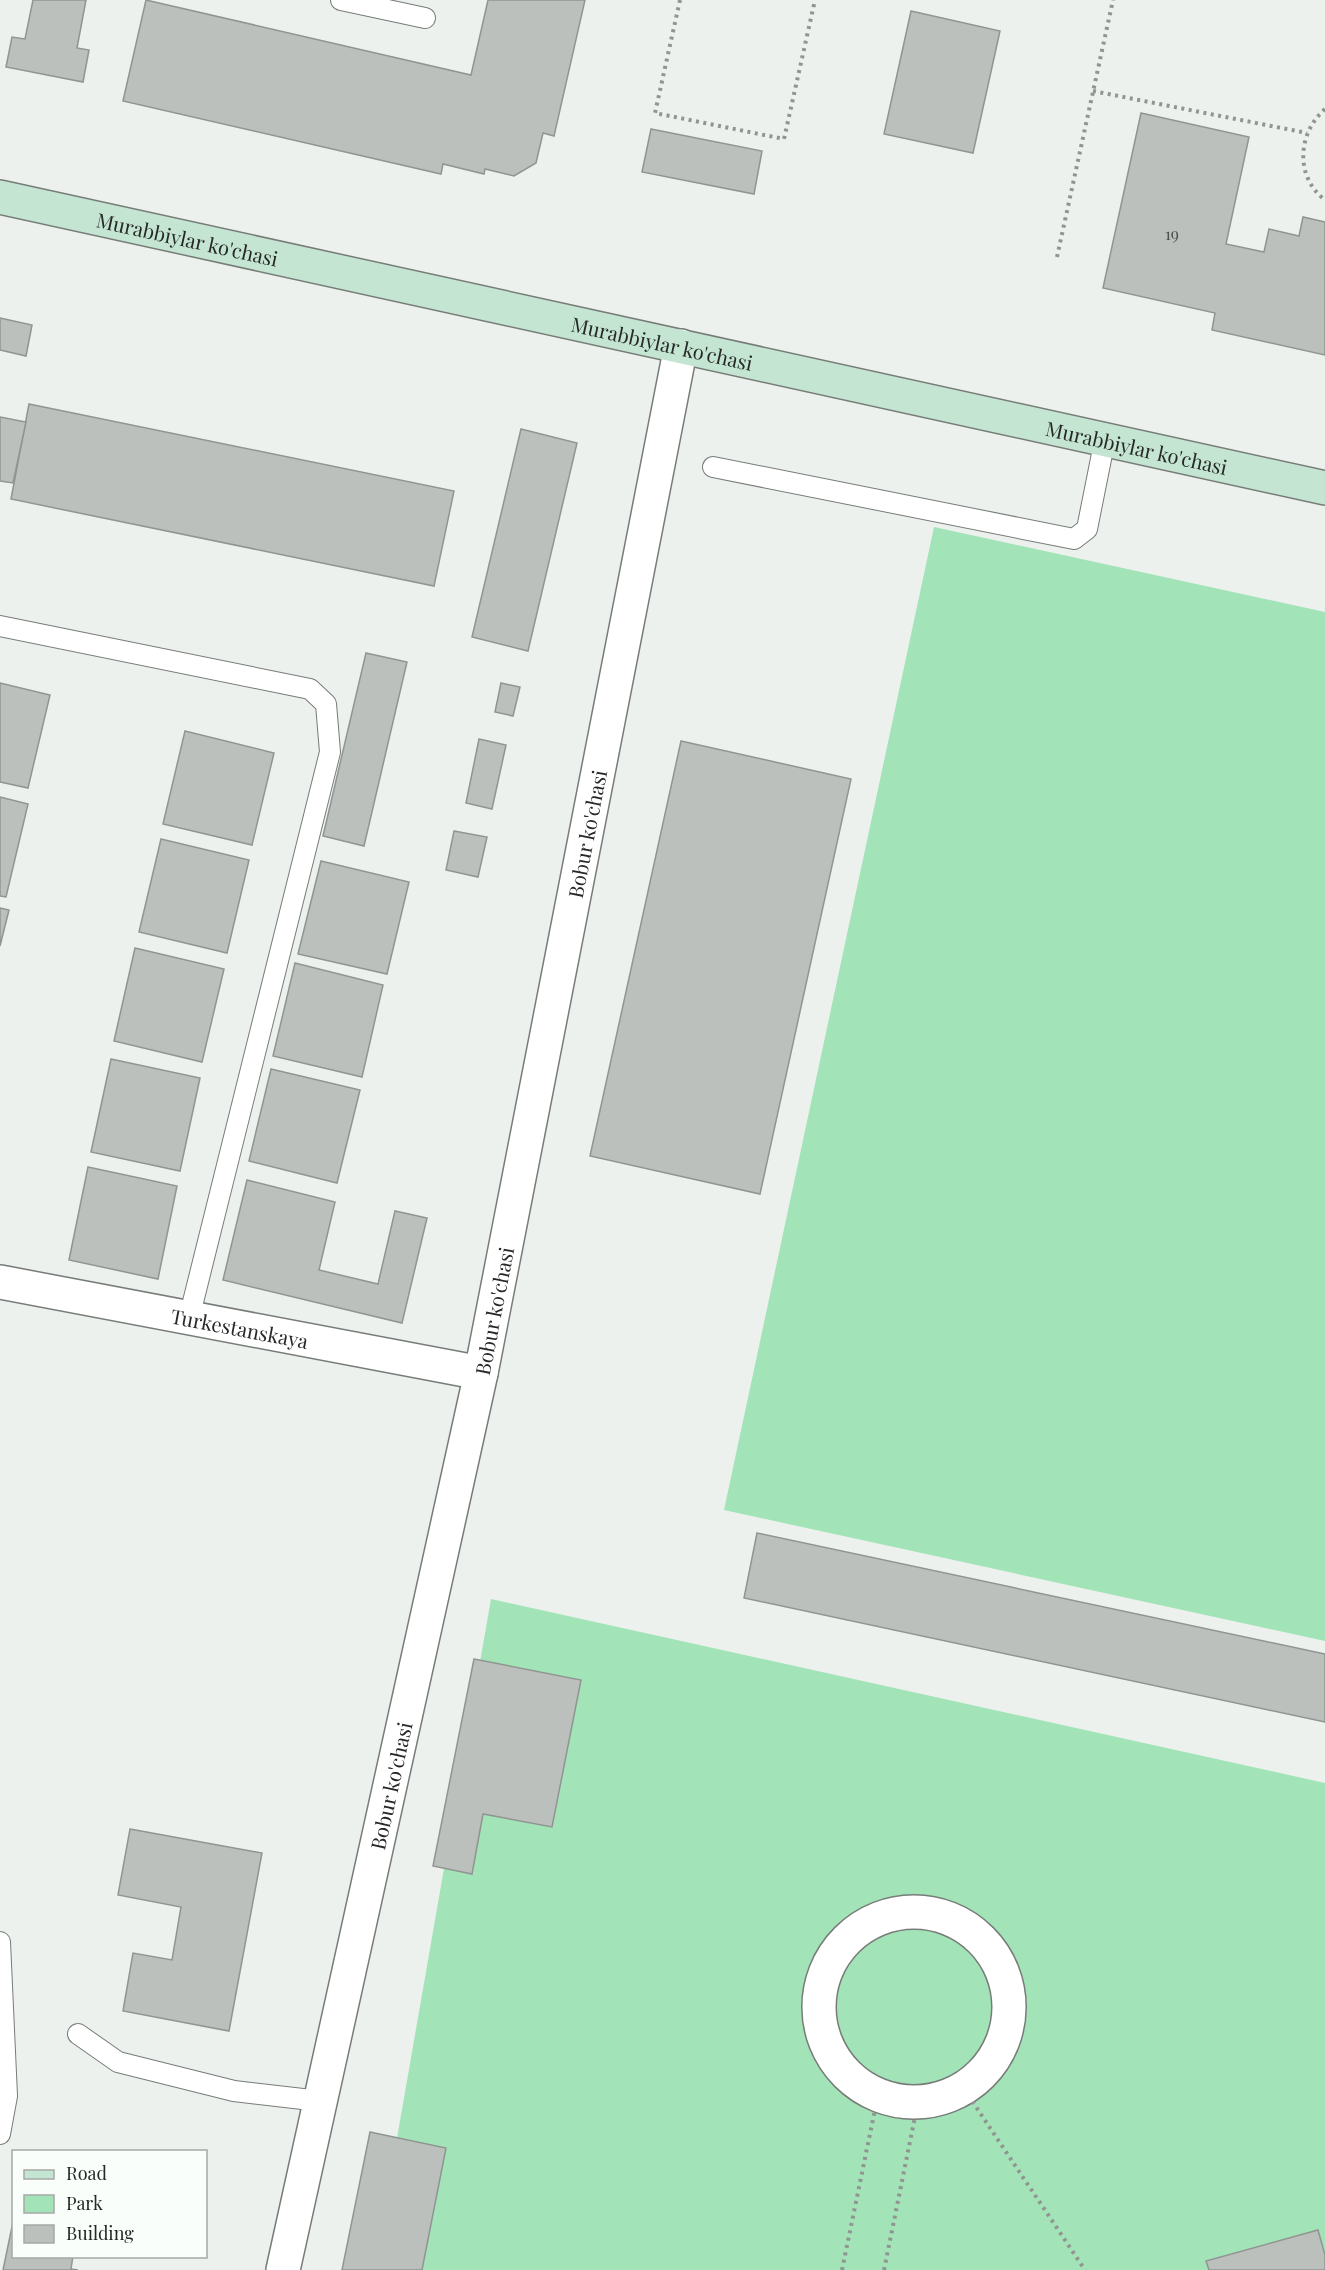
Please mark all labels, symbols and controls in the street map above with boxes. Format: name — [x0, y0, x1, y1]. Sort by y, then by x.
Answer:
street label: Murabbiylar ko'chasi — [94, 205, 281, 271]
house number: 19 — [1165, 223, 1179, 244]
street label: Murabbiylar ko'chasi — [569, 309, 756, 376]
street label: Murabbiylar ko'chasi — [1044, 414, 1230, 480]
street label: Bobur ko'chasi — [560, 767, 612, 900]
street label: Bobur ko'chasi — [467, 1244, 519, 1377]
street label: Turkestanskaya — [169, 1301, 311, 1354]
street label: Bobur ko'chasi — [363, 1719, 417, 1852]
legend — [12, 2150, 207, 2258]
text: Road — [66, 2161, 107, 2185]
text: Park — [66, 2191, 103, 2215]
text: Building — [66, 2221, 134, 2245]

